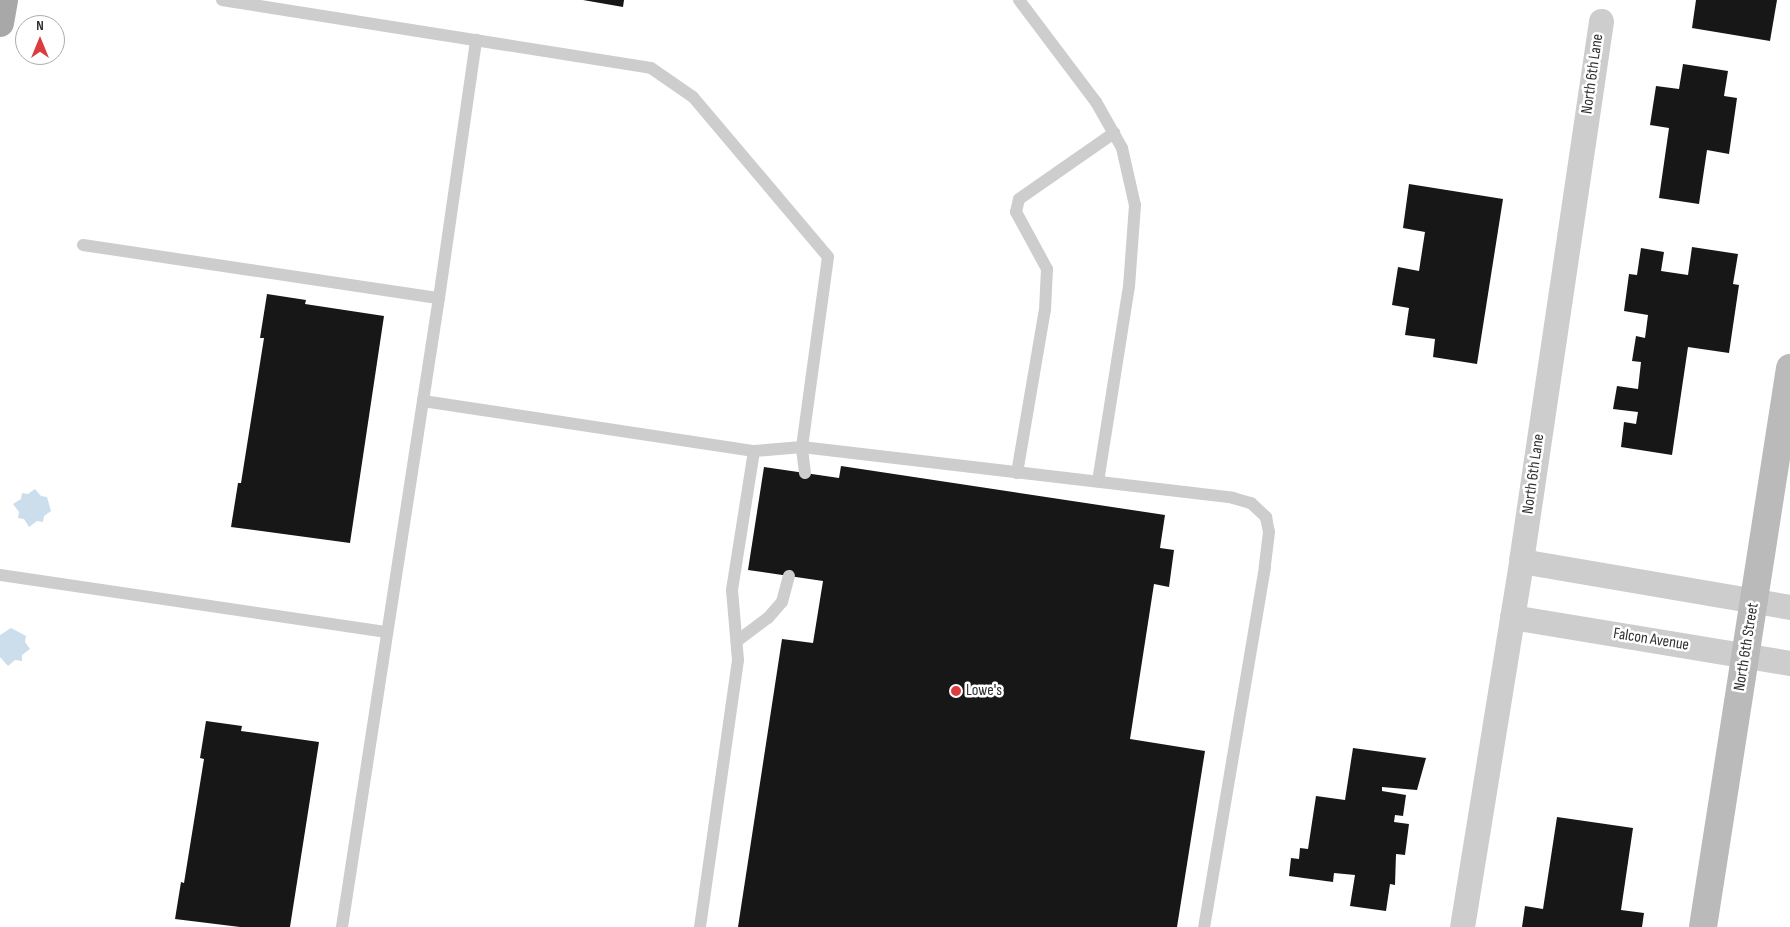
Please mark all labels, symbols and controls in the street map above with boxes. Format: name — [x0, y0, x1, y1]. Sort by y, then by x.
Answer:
north arrow — [15, 15, 65, 65]
text: N — [36, 17, 44, 34]
street label: North 6th Lane — [1578, 33, 1608, 115]
street label: North 6th Lane — [1519, 433, 1549, 515]
street label: North 6th Street — [1731, 602, 1763, 692]
street label: Falcon Avenue — [1612, 625, 1690, 655]
place label: Lowe's — [966, 681, 1002, 701]
marker: Lowe's — [950, 685, 962, 697]

